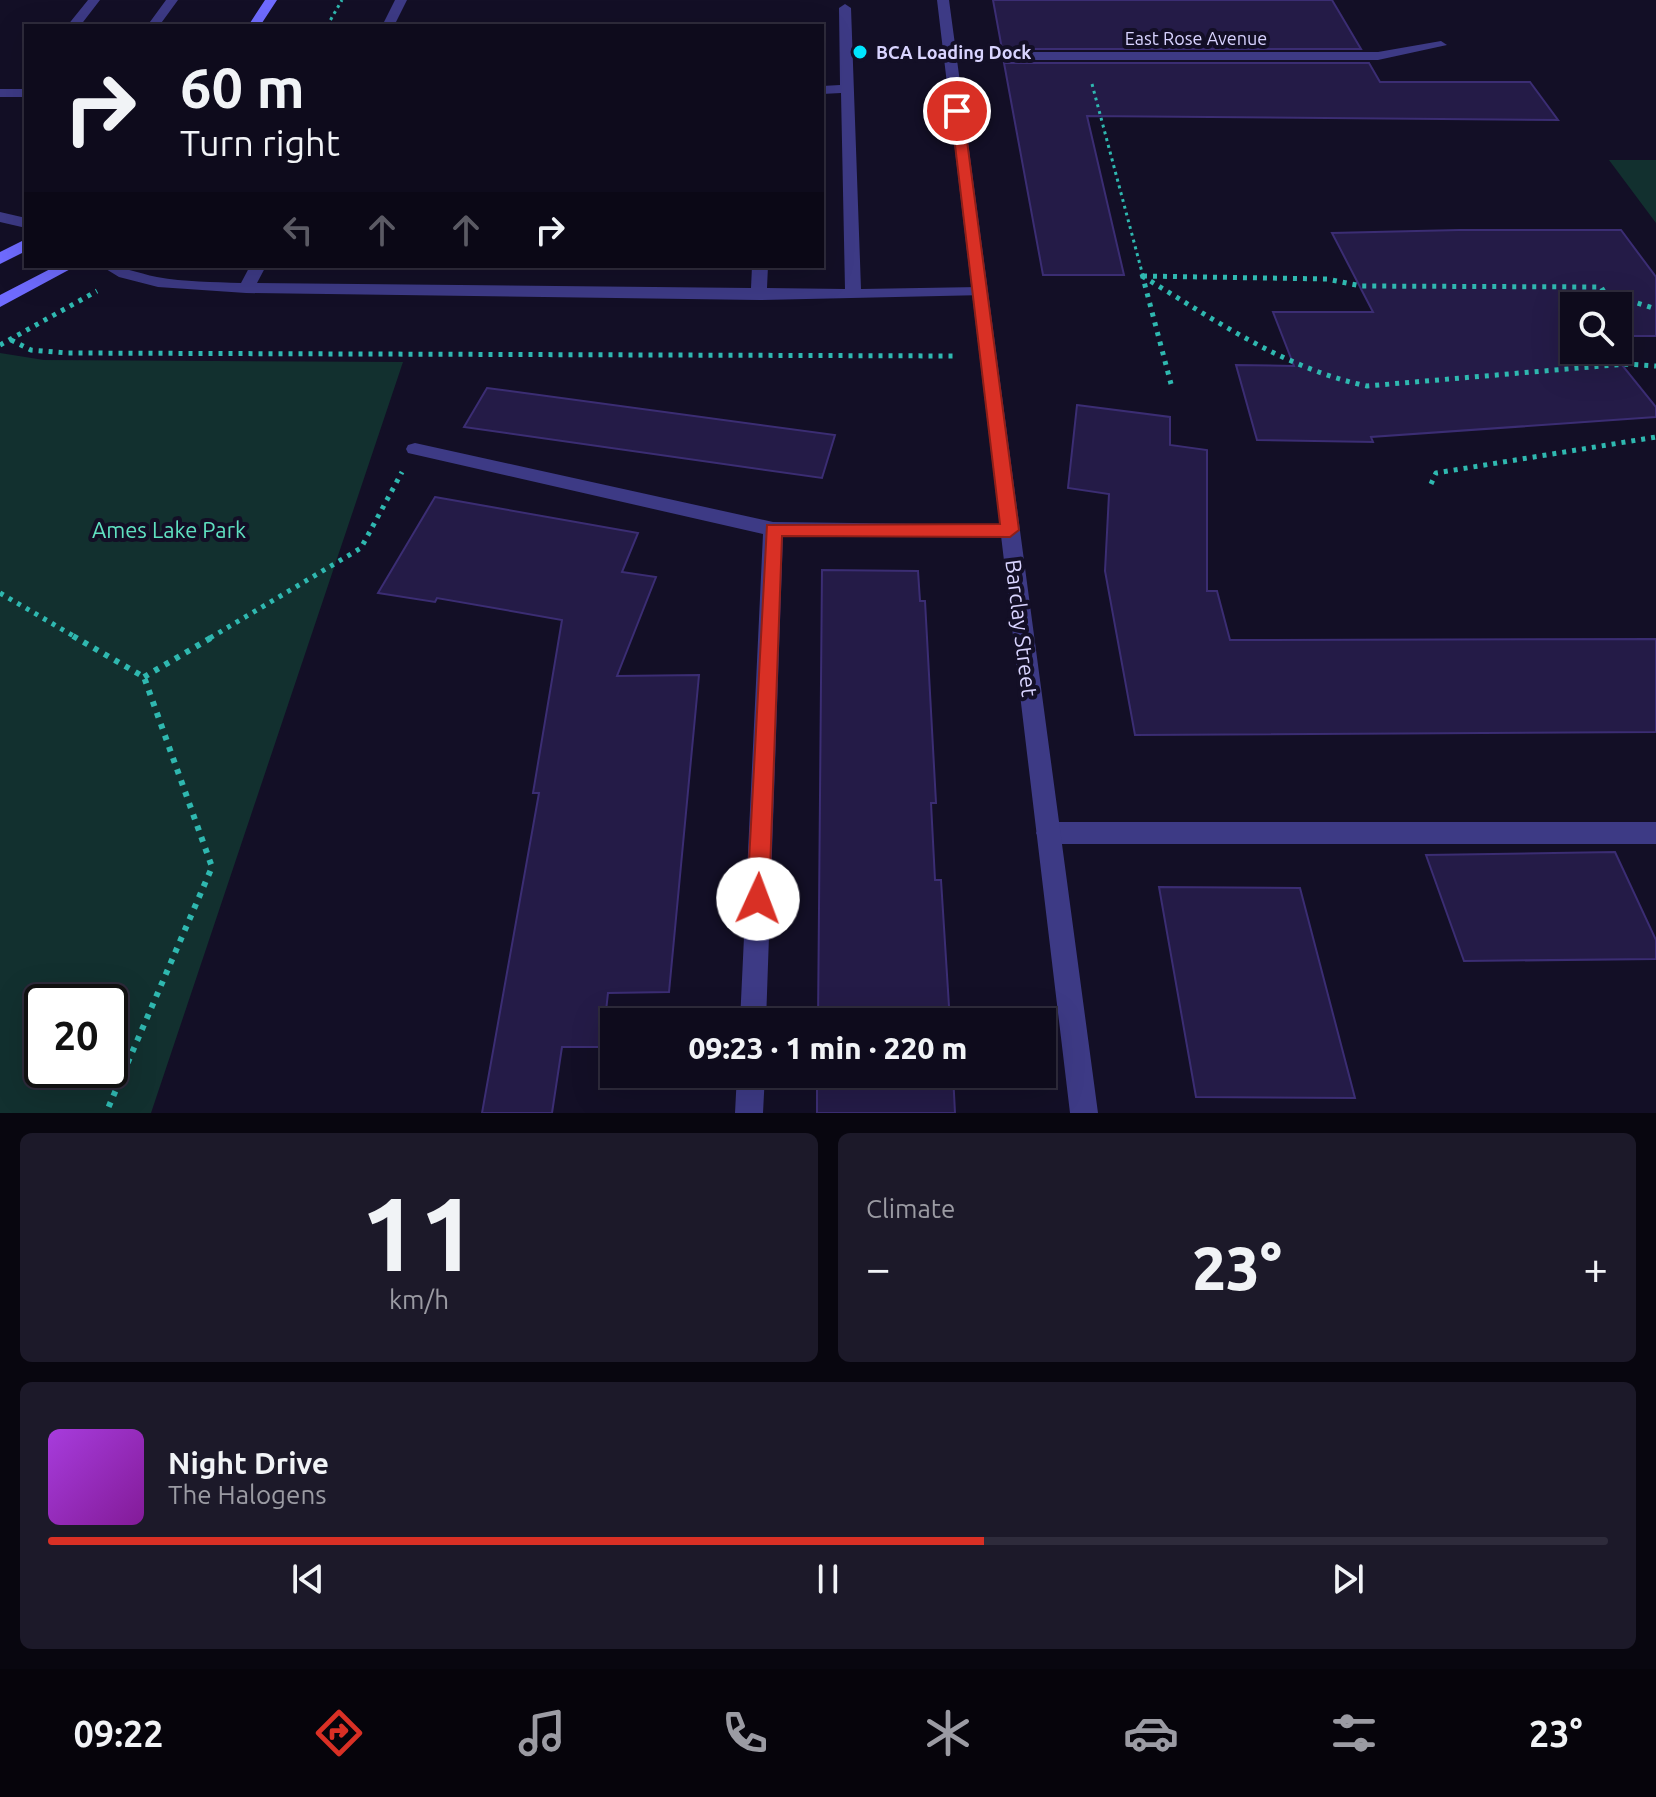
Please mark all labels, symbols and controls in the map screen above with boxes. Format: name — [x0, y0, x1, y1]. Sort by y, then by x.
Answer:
street label: East Rose Avenue — [1125, 28, 1267, 48]
place label: BCA Loading Dock — [876, 42, 1031, 62]
marker: BCA Loading Dock — [851, 43, 869, 61]
icon: right — [48, 56, 152, 160]
text: 60 m — [180, 56, 305, 119]
pin — [923, 77, 991, 145]
icon: arrive — [935, 89, 979, 133]
text: Turn right — [180, 122, 340, 163]
icon: left — [276, 208, 320, 252]
icon: ahead — [360, 208, 404, 252]
icon: ahead — [444, 208, 488, 252]
icon: right — [528, 208, 572, 252]
map controls — [1560, 292, 1632, 364]
button: search — [1560, 292, 1632, 364]
park label: Ames Lake Park — [92, 517, 246, 542]
street label: Barclay Street — [1001, 558, 1043, 698]
position arrow — [716, 857, 800, 941]
speed limit sign: 20 — [24, 984, 128, 1088]
text: 09:23 · 1 min · 220 m — [689, 1031, 967, 1065]
text: 11 — [360, 1174, 478, 1291]
text: Climate — [866, 1194, 955, 1223]
text: 23° — [1192, 1234, 1282, 1301]
text: − — [866, 1243, 891, 1292]
text: + — [1583, 1243, 1608, 1292]
text: km/h — [389, 1285, 449, 1314]
text: Night Drive — [168, 1446, 329, 1480]
text: The Halogens — [168, 1480, 327, 1509]
icon: previous — [286, 1557, 330, 1601]
icon: pause — [806, 1557, 850, 1601]
icon: next — [1326, 1557, 1370, 1601]
icon: directions — [311, 1705, 367, 1761]
icon: music — [514, 1705, 570, 1761]
icon: phone — [717, 1705, 773, 1761]
icon: climate — [920, 1705, 976, 1761]
icon: car — [1123, 1705, 1179, 1761]
icon: filters — [1326, 1705, 1382, 1761]
text: 09:22 — [74, 1713, 164, 1754]
text: 23° — [1529, 1713, 1582, 1754]

